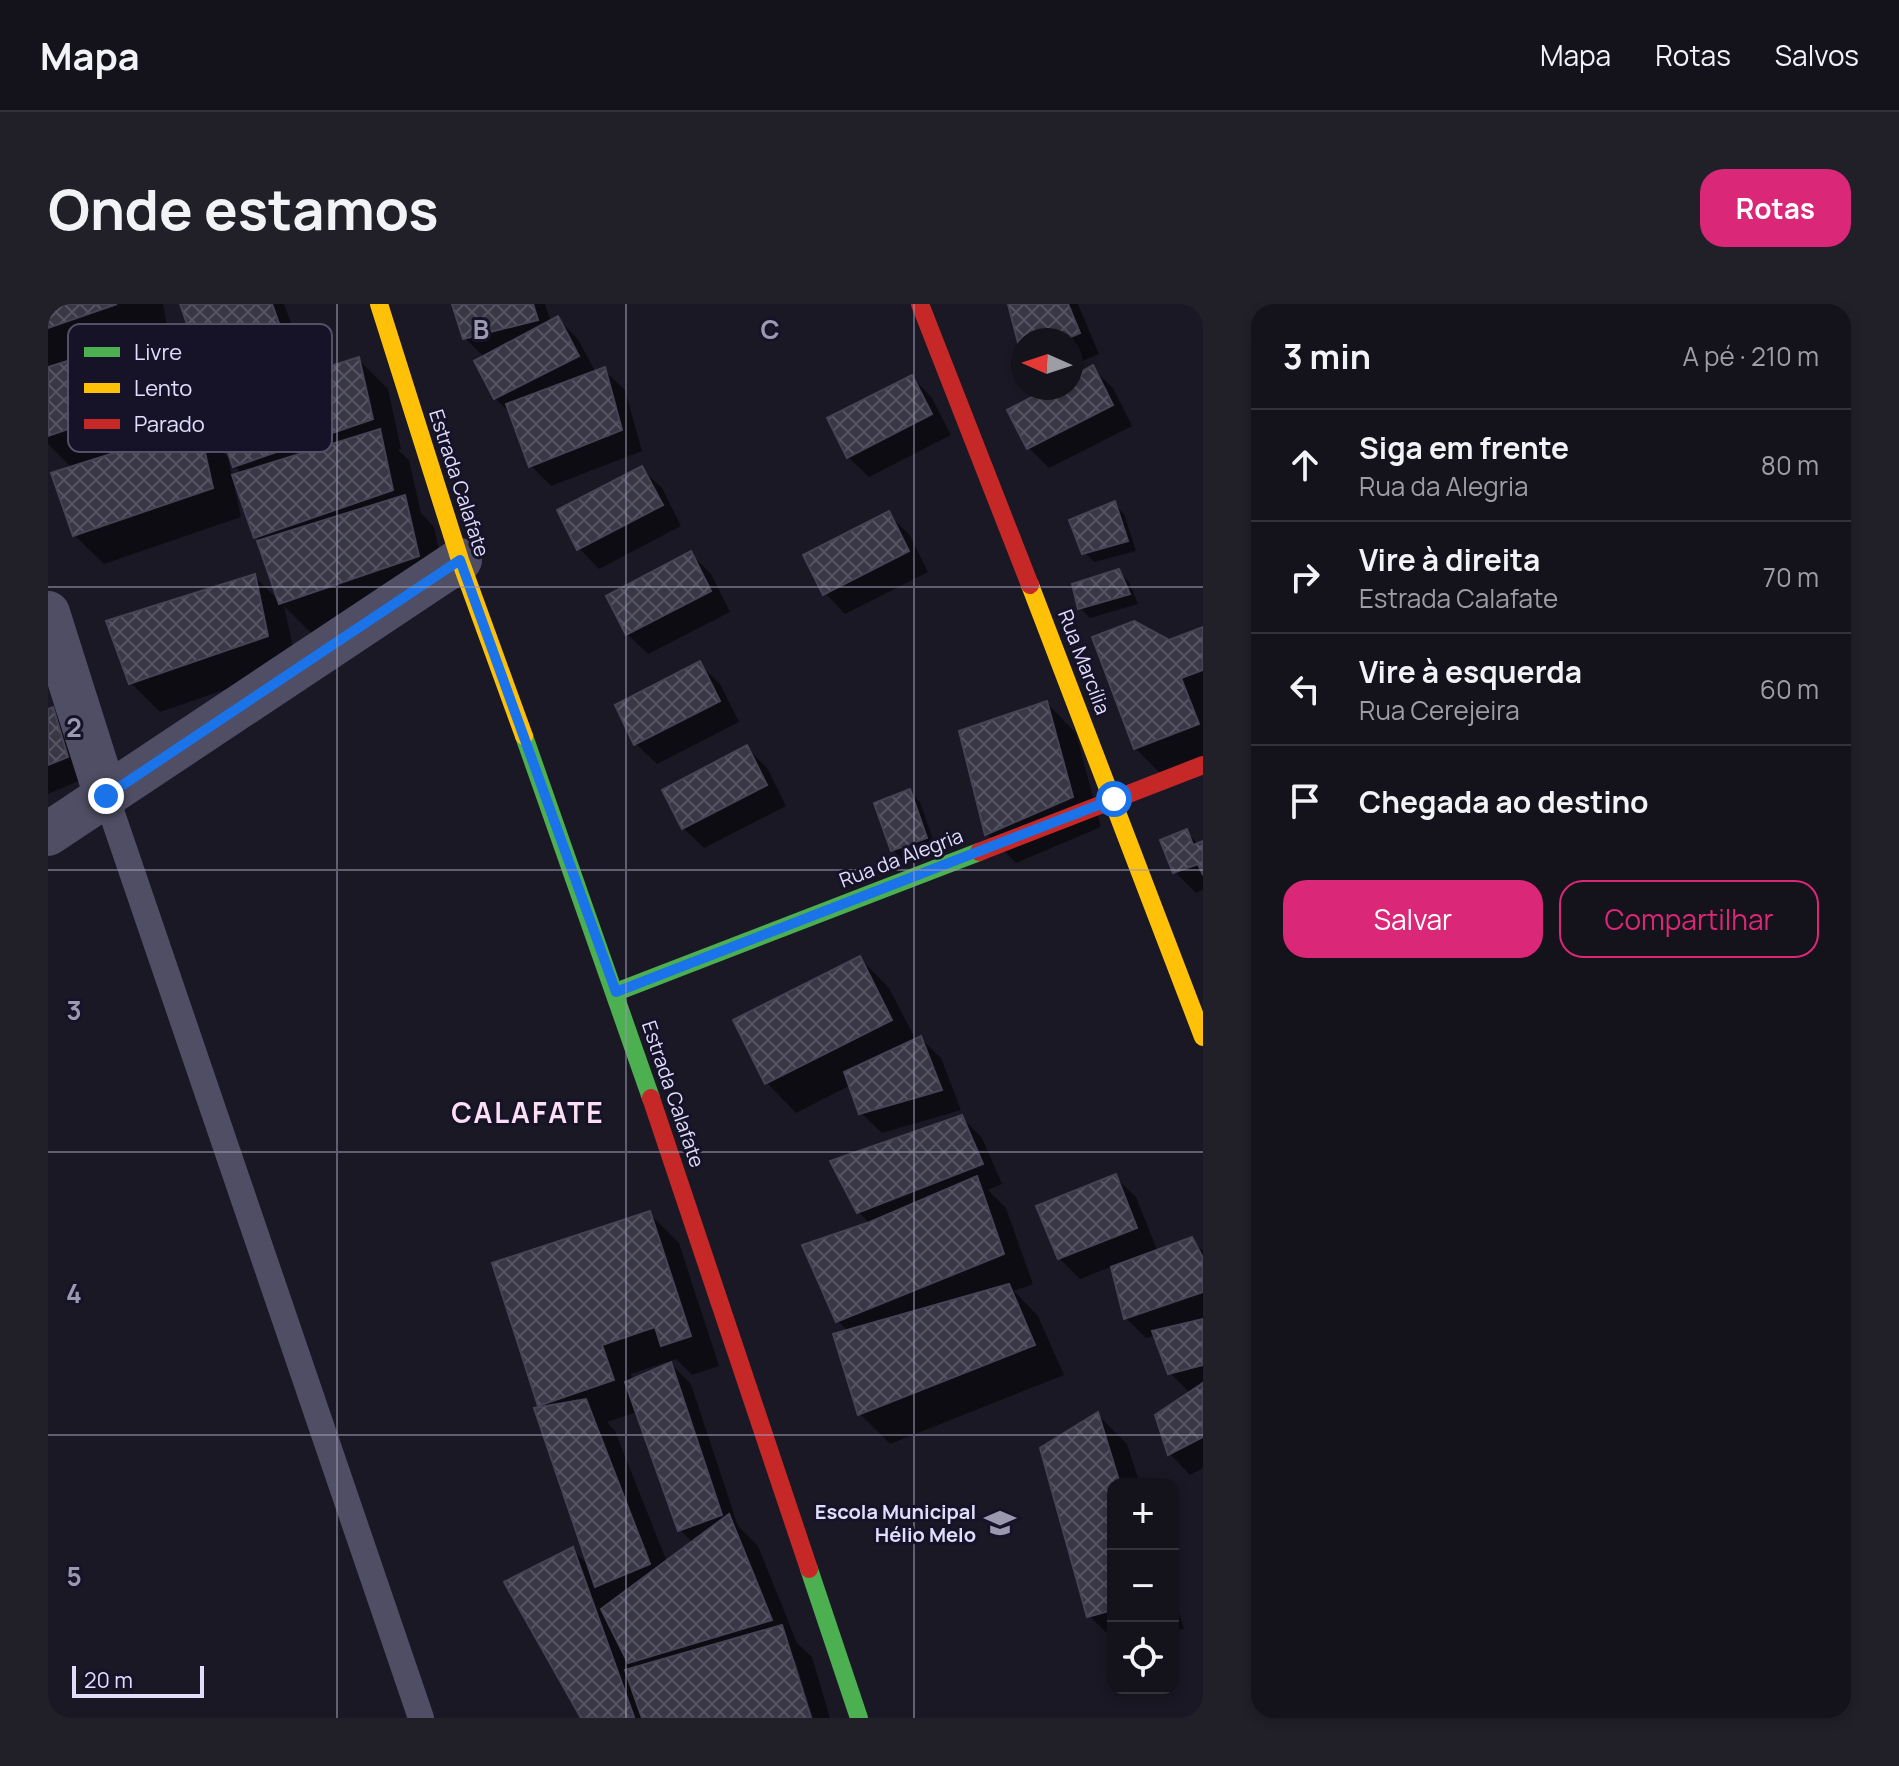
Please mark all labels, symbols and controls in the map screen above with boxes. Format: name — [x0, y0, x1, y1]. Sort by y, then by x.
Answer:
text: Mapa — [40, 29, 140, 81]
text: Mapa — [1540, 36, 1611, 74]
text: Rotas — [1655, 36, 1731, 74]
text: Salvos — [1775, 36, 1859, 74]
button: Rotas — [1700, 169, 1851, 247]
text: Onde estamos — [48, 170, 439, 247]
text: B — [473, 311, 489, 347]
text: C — [760, 311, 780, 347]
legend — [68, 324, 332, 452]
north arrow — [1011, 328, 1083, 400]
text: 3 min — [1283, 333, 1371, 379]
text: Livre — [134, 337, 182, 367]
text: A pé · 210 m — [1682, 338, 1819, 374]
text: Lento — [134, 373, 192, 403]
street label: Estrada Calafate — [423, 406, 496, 560]
text: Parado — [134, 409, 205, 439]
text: Siga em frente — [1359, 427, 1569, 468]
icon: ahead — [1283, 443, 1327, 487]
text: 80 m — [1761, 447, 1819, 483]
text: Rua da Alegria — [1359, 468, 1529, 504]
text: Vire à direita — [1359, 539, 1540, 580]
icon: right — [1283, 555, 1327, 599]
text: 70 m — [1763, 559, 1819, 595]
text: Estrada Calafate — [1359, 580, 1558, 616]
street label: Rua Marcília — [1052, 605, 1117, 718]
text: Vire à esquerda — [1359, 651, 1582, 692]
icon: left — [1283, 667, 1327, 711]
text: 60 m — [1760, 671, 1819, 707]
text: Rua Cerejeira — [1359, 692, 1520, 728]
text: 2 — [66, 709, 82, 745]
route end — [88, 778, 124, 814]
icon: arrive — [1283, 779, 1327, 823]
route start — [1096, 781, 1132, 817]
text: Chegada ao destino — [1359, 781, 1649, 822]
street label: Rua da Alegria — [835, 822, 967, 894]
button: Salvar — [1283, 880, 1543, 958]
button: Compartilhar — [1559, 880, 1819, 958]
text: 3 — [66, 992, 82, 1028]
street label: Estrada Calafate — [636, 1017, 711, 1171]
district label: CALAFATE — [451, 1093, 605, 1131]
text: 4 — [66, 1275, 82, 1311]
map controls — [1107, 1478, 1179, 1694]
button: + — [1107, 1478, 1179, 1550]
place label: Escola Municipal Hélio Melo — [815, 1498, 976, 1548]
school or university icon: Escola Municipal Hélio Melo — [983, 1506, 1017, 1540]
button: − — [1107, 1550, 1179, 1622]
text: 5 — [66, 1558, 82, 1594]
button: locate — [1107, 1622, 1179, 1694]
scale bar — [72, 1662, 204, 1698]
text: 20 m — [84, 1665, 133, 1695]

